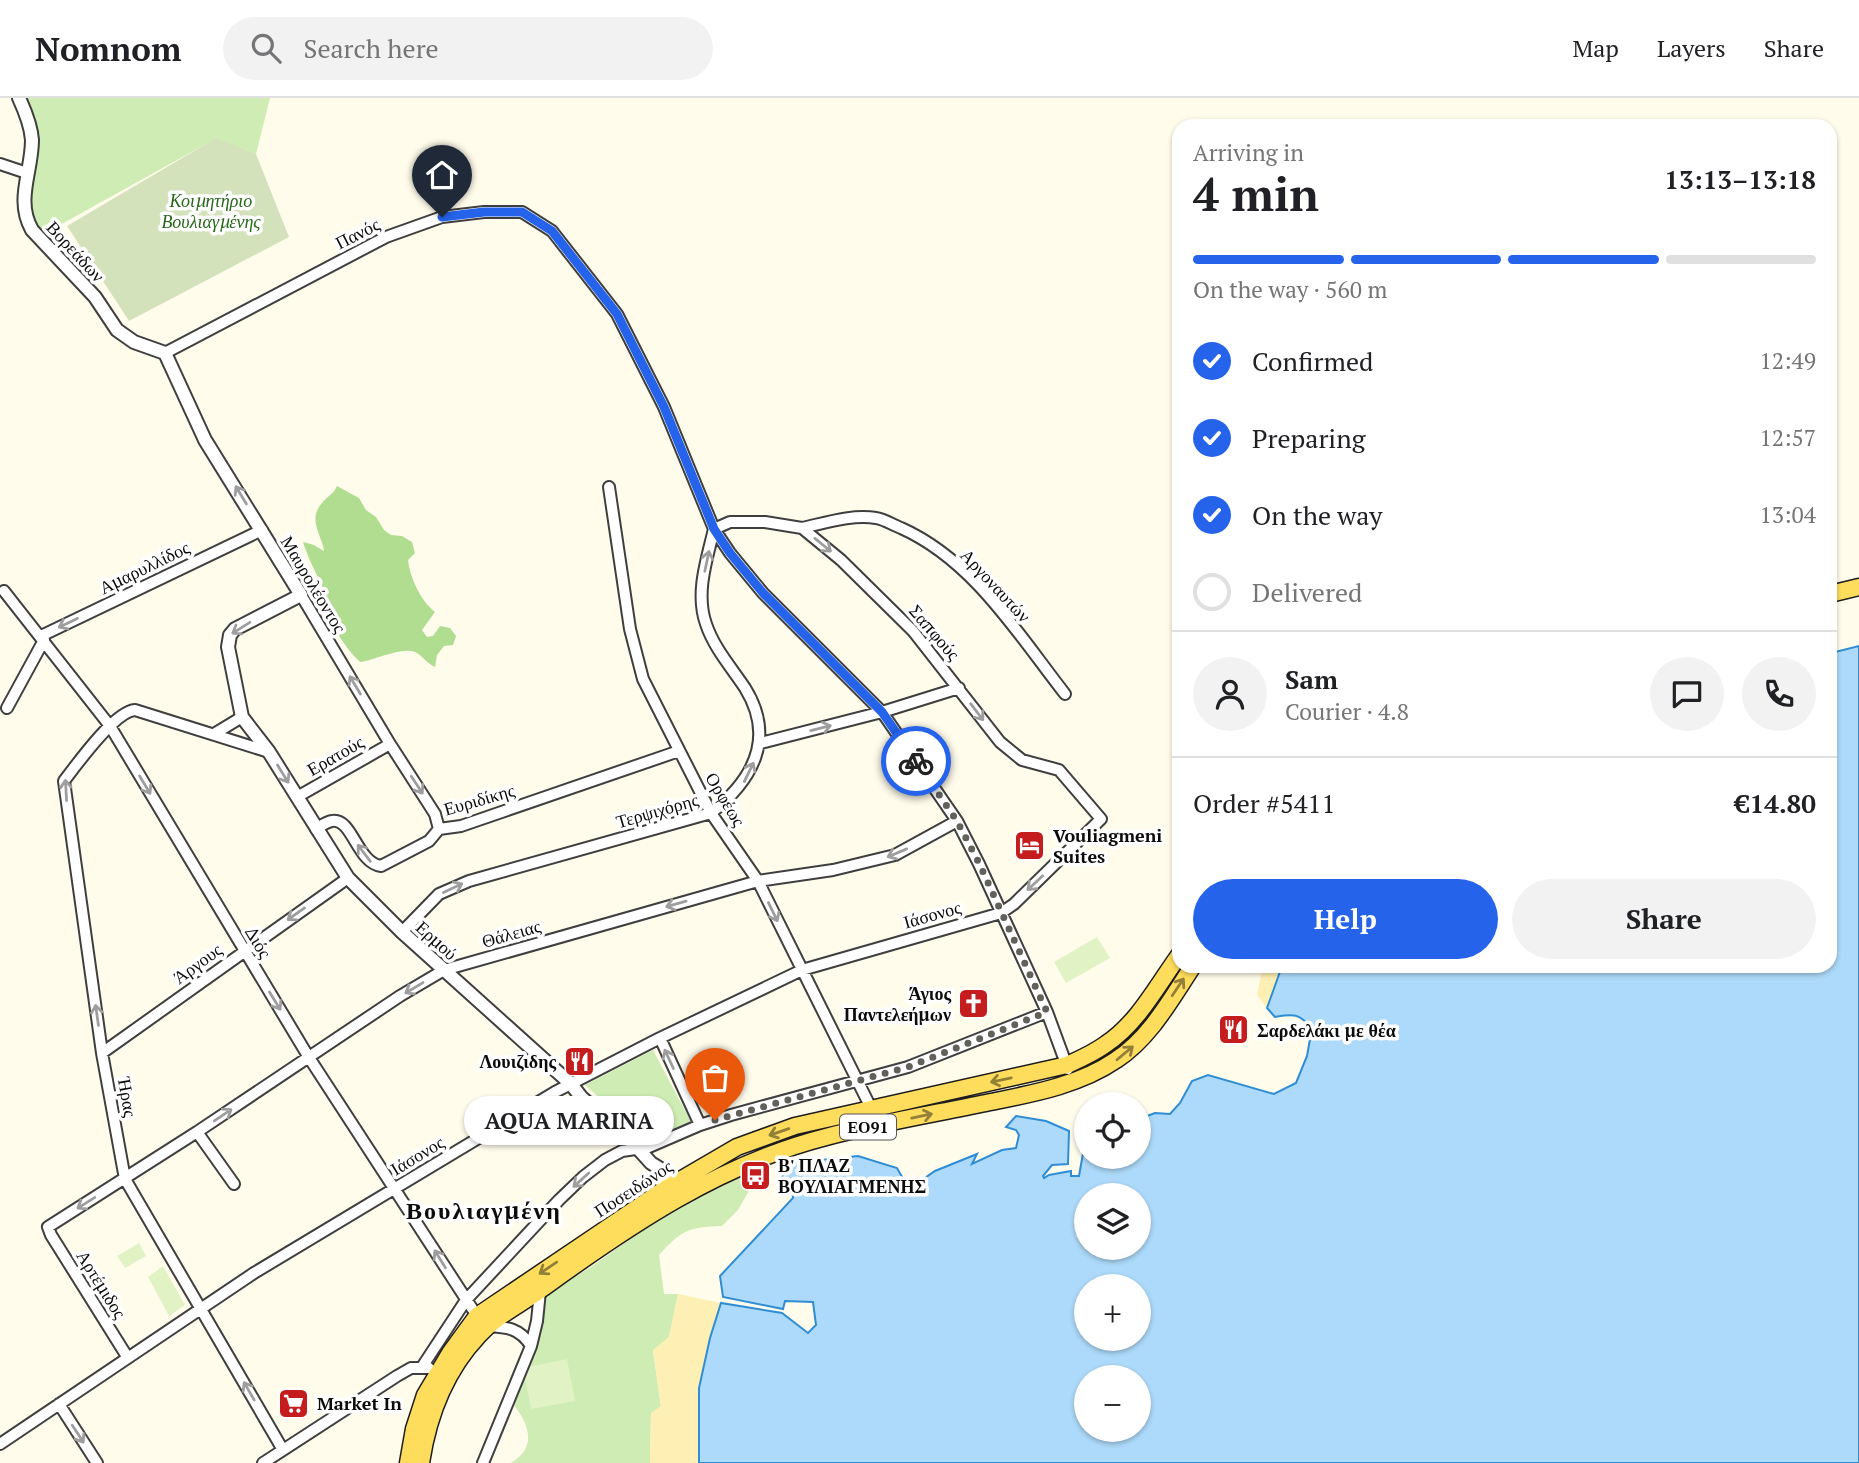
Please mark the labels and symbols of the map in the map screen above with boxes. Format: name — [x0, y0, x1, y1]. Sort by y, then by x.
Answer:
pin — [412, 145, 472, 217]
park label: Κοιμητήριο Βουλιαγμένης — [161, 188, 261, 233]
street label: Πανός — [331, 212, 383, 254]
street label: Βορεάδων — [41, 215, 111, 287]
one-way arrow — [234, 485, 248, 505]
street label: Μαυρολέοντος — [276, 531, 352, 637]
street label: Αμαρυλλίδος — [95, 535, 193, 599]
one-way arrow — [814, 538, 832, 553]
street label: Αργοναυτών — [956, 543, 1036, 627]
one-way arrow — [700, 550, 714, 573]
street label: Σαπφούς — [904, 599, 966, 665]
one-way arrow — [58, 617, 79, 631]
one-way arrow — [232, 620, 251, 635]
one-way arrow — [347, 676, 361, 696]
one-way arrow — [970, 702, 985, 721]
one-way arrow — [809, 721, 832, 734]
courier — [881, 726, 951, 796]
street label: Ερατούς — [302, 729, 368, 781]
one-way arrow — [742, 762, 756, 783]
one-way arrow — [276, 764, 290, 784]
street label: Ορφέως — [701, 768, 751, 830]
one-way arrow — [138, 774, 152, 794]
one-way arrow — [410, 775, 424, 795]
street label: Ευριδίκης — [441, 777, 517, 821]
one-way arrow — [59, 779, 72, 802]
street label: Τερψιχόρης — [613, 787, 701, 833]
place label: Vouliagmeni Suites — [1053, 823, 1162, 868]
hotel icon: Vouliagmeni Suites — [1013, 828, 1047, 862]
one-way arrow — [356, 845, 371, 863]
one-way arrow — [887, 847, 908, 860]
one-way arrow — [1027, 875, 1044, 892]
one-way arrow — [442, 881, 463, 894]
street label: Ιάσονος — [901, 894, 963, 934]
one-way arrow — [665, 899, 687, 912]
one-way arrow — [767, 901, 781, 922]
one-way arrow — [287, 907, 306, 921]
street label: Θάλειας — [479, 913, 543, 953]
street label: Ερμού — [411, 915, 463, 965]
street label: Διός — [240, 922, 278, 962]
street label: Άργους — [168, 937, 226, 989]
one-way arrow — [1171, 978, 1185, 997]
place label: Άγιος Παντελεήμων — [844, 981, 951, 1026]
one-way arrow — [404, 982, 424, 996]
church icon: Άγιος Παντελεήμων — [957, 986, 991, 1020]
one-way arrow — [267, 991, 282, 1010]
one-way arrow — [90, 1004, 103, 1027]
restaurant icon: Σαρδελάκι με θέα — [1217, 1013, 1251, 1047]
place label: Σαρδελάκι με θέα — [1257, 1018, 1396, 1042]
restaurant icon: Λουιζιδης — [562, 1044, 596, 1078]
one-way arrow — [1115, 1045, 1133, 1061]
pin — [685, 1048, 745, 1120]
place label: Λουιζιδης — [479, 1049, 556, 1073]
one-way arrow — [662, 1049, 676, 1070]
street label: Ήρας — [113, 1074, 143, 1119]
one-way arrow — [990, 1074, 1013, 1088]
callout: AQUA MARINA — [463, 1096, 673, 1144]
one-way arrow — [212, 1108, 232, 1122]
one-way arrow — [910, 1108, 933, 1122]
road number: ΕΟ91 — [840, 1114, 896, 1140]
one-way arrow — [768, 1126, 790, 1139]
street label: Ιάσονος — [386, 1130, 448, 1180]
place label: Β' ΠΛΑΖ ΒΟΥΛΙΑΓΜΕΝΗΣ — [778, 1153, 926, 1198]
street label: Ποσειδώνος — [589, 1154, 677, 1222]
bus stop icon: Β' ΠΛΑΖ ΒΟΥΛΙΑΓΜΕΝΗΣ — [738, 1158, 772, 1192]
one-way arrow — [572, 1172, 590, 1188]
district label: Βουλιαγμένη — [406, 1194, 562, 1226]
one-way arrow — [77, 1196, 97, 1210]
street label: Αρτέμιδος — [72, 1245, 132, 1323]
one-way arrow — [432, 1249, 446, 1269]
one-way arrow — [539, 1261, 558, 1275]
one-way arrow — [242, 1382, 256, 1402]
supermarket icon: Market In — [277, 1386, 311, 1420]
place label: Market In — [317, 1391, 402, 1415]
one-way arrow — [72, 1423, 86, 1443]

